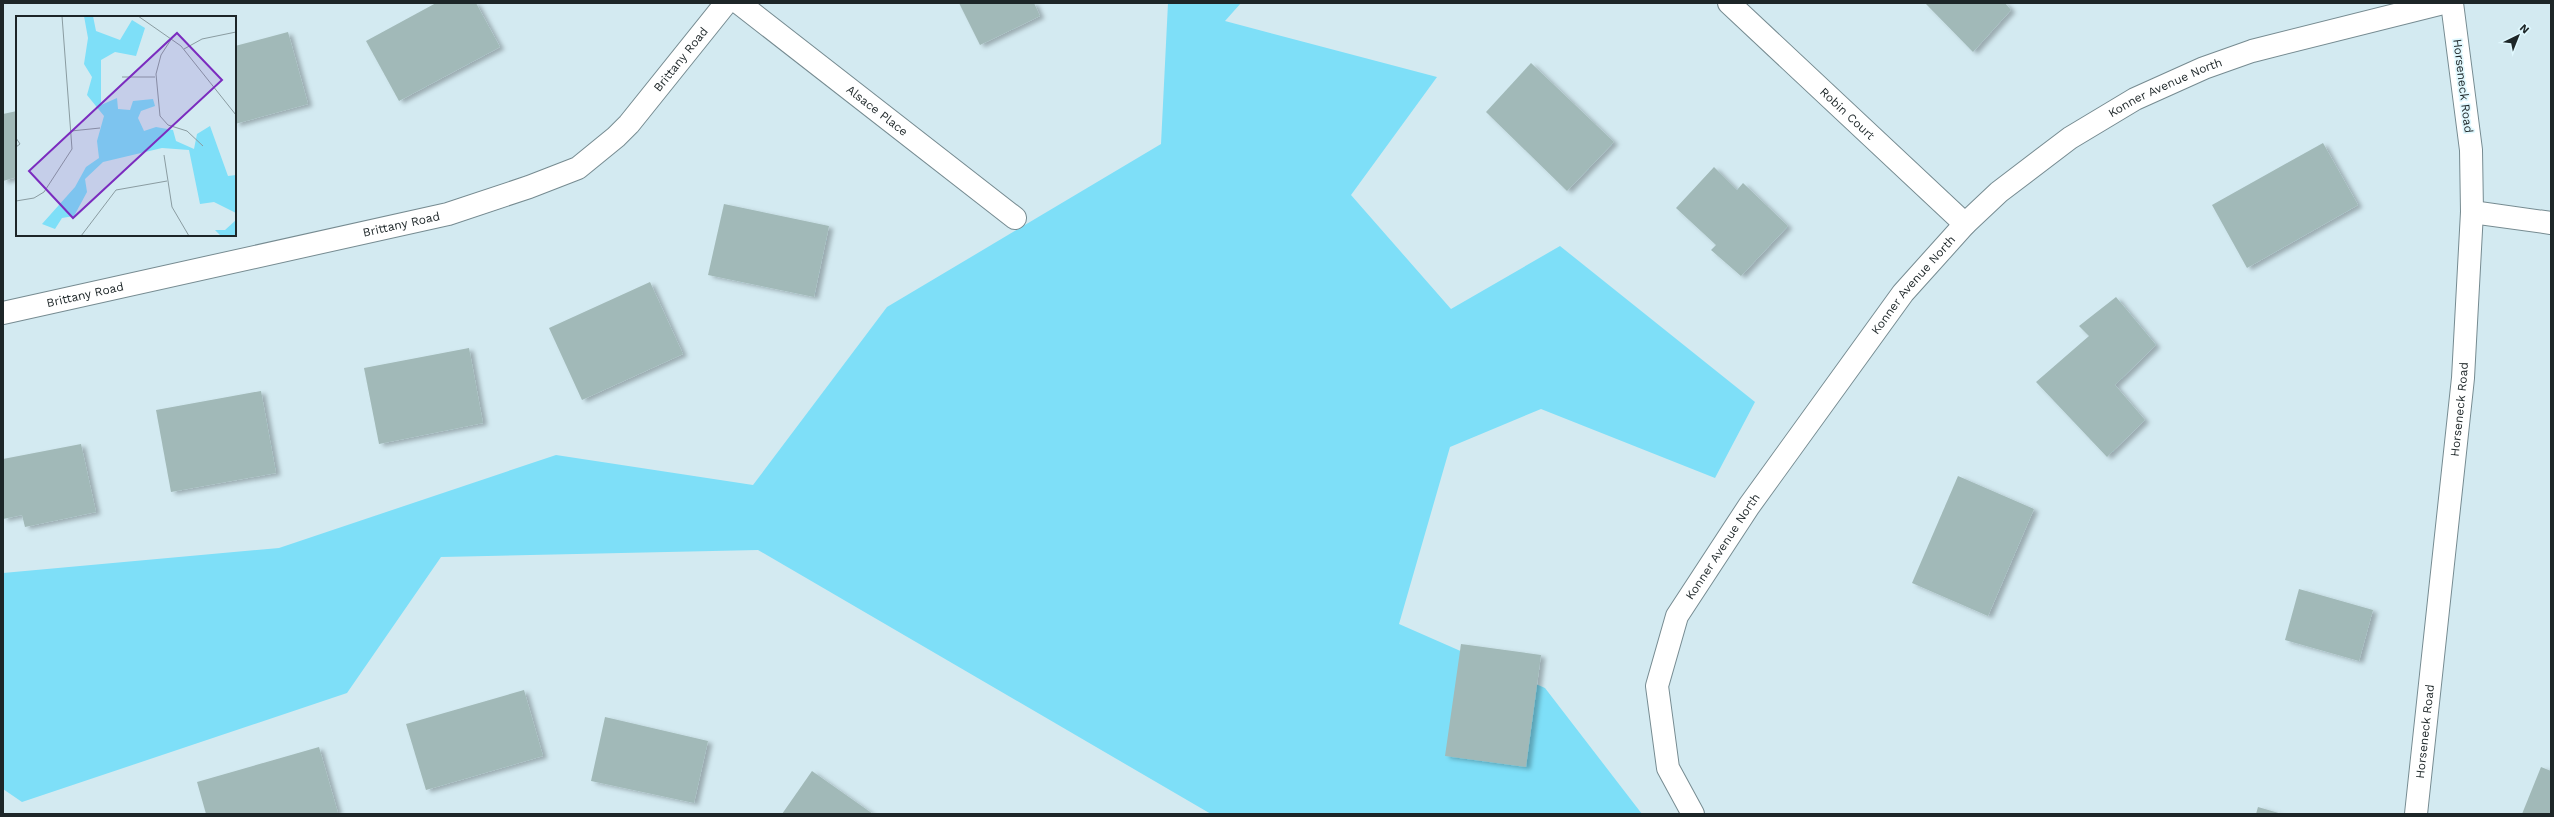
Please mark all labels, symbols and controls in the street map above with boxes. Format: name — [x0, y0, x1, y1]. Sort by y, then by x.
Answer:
inset map — [16, 16, 236, 236]
north arrow — [2498, 16, 2538, 56]
text: N — [2517, 22, 2532, 37]
street label: Brittany Road — [651, 24, 711, 94]
street label: Horseneck Road — [2450, 38, 2476, 134]
street label: Konner Avenue North — [2106, 55, 2224, 120]
street label: Alsace Place — [844, 82, 911, 139]
street label: Robin Court — [1817, 85, 1877, 143]
street label: Brittany Road — [361, 209, 441, 240]
street label: Konner Avenue North — [1868, 233, 1958, 337]
street label: Brittany Road — [45, 279, 125, 310]
street label: Horseneck Road — [2448, 362, 2471, 457]
street label: Konner Avenue North — [1683, 491, 1763, 602]
street label: Horseneck Road — [2413, 684, 2437, 779]

